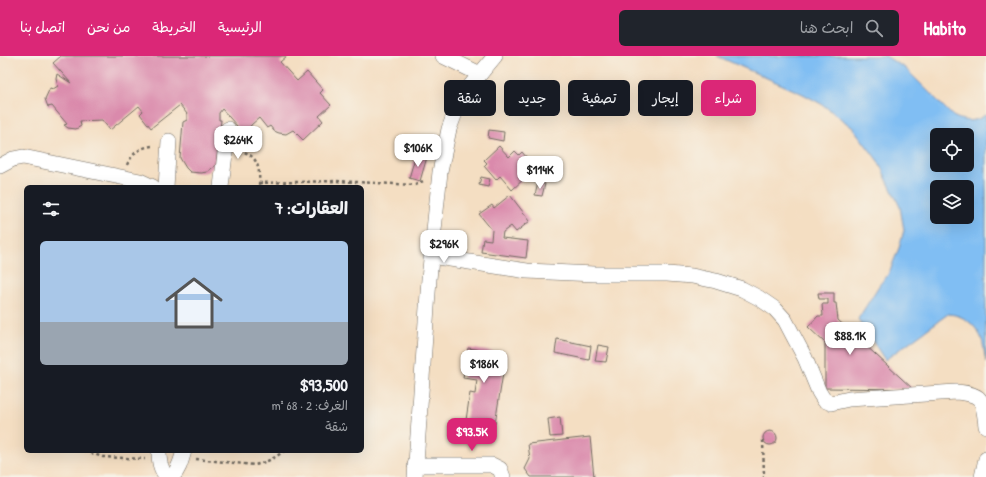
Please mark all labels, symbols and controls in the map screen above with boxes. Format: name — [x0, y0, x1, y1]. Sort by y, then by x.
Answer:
search box — [619, 10, 899, 46]
text: Habito — [923, 15, 966, 41]
text: اتصل بنا — [20, 17, 65, 36]
text: من نحن — [87, 17, 130, 36]
text: الخريطة — [152, 17, 196, 36]
text: الرئيسية — [218, 17, 262, 36]
text: ابحث هنا — [800, 17, 853, 38]
icon: search — [863, 17, 885, 39]
chip: شقة — [444, 80, 496, 116]
chip: جديد — [504, 80, 560, 116]
chip: تصفية — [568, 80, 630, 116]
chip: إيجار — [638, 80, 693, 116]
chip: شراء — [701, 80, 756, 116]
pin: $264K — [210, 126, 266, 160]
map controls — [930, 128, 974, 224]
button: locate — [930, 128, 974, 172]
text: $264K — [223, 130, 253, 148]
pin: $106K — [390, 134, 446, 168]
text: $106K — [403, 138, 433, 156]
pin: $114K — [512, 156, 568, 190]
text: $114K — [526, 160, 554, 178]
button: layers — [930, 180, 974, 224]
text: العقارات: 7 — [275, 196, 348, 219]
icon: filters — [40, 198, 62, 220]
pin: $296K — [416, 230, 472, 264]
text: $296K — [429, 234, 459, 252]
icon: home — [158, 267, 230, 339]
pin: $88.1K — [817, 322, 883, 356]
text: $88.1K — [834, 326, 866, 344]
pin: $186K — [456, 350, 512, 384]
text: $186K — [470, 354, 498, 372]
text: $93,500 — [300, 373, 348, 396]
text: الغرف: 2 · 68 m² — [272, 396, 348, 414]
text: شقة — [325, 417, 348, 435]
pin: $93.5K — [439, 418, 505, 452]
text: $93.5K — [456, 422, 488, 440]

